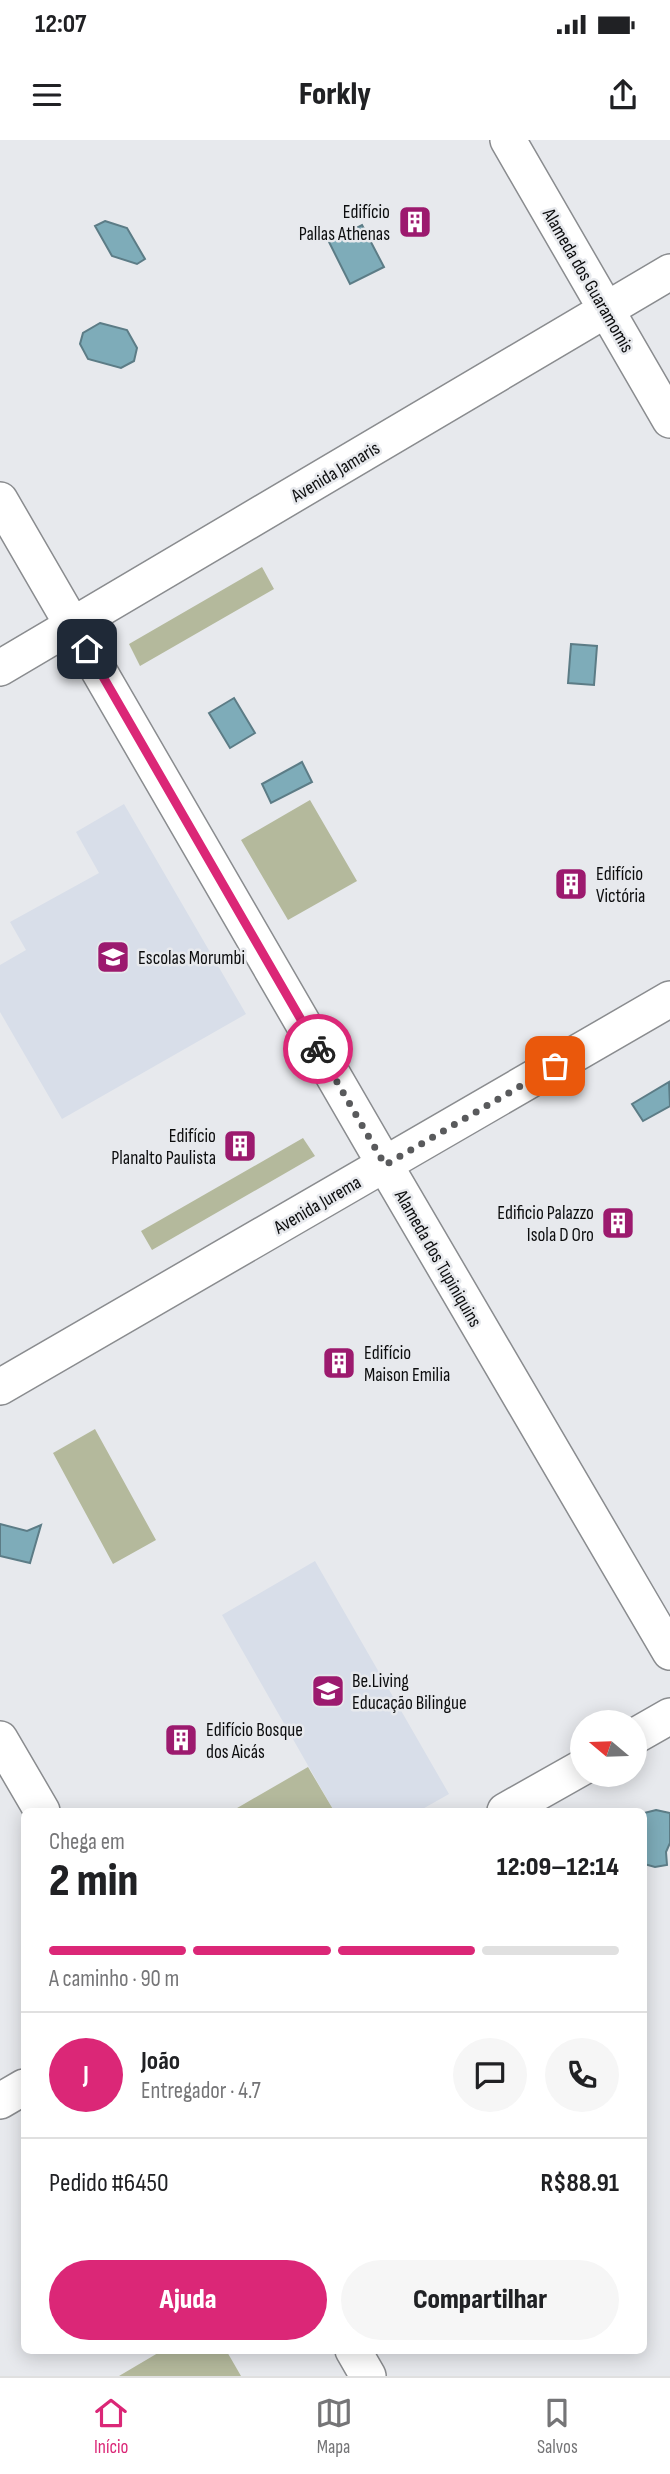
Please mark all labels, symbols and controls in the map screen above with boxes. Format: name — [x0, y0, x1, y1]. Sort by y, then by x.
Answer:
text: 12:07 — [35, 9, 86, 40]
text: Forkly — [299, 75, 371, 114]
icon: menu — [28, 76, 66, 114]
icon: share — [604, 76, 642, 114]
place label: Edifício Pallas Athenas — [299, 201, 390, 246]
building icon: Edifício Pallas Athenas — [396, 203, 434, 241]
street label: Alameda dos Guaramomis — [537, 204, 638, 357]
street label: Avenida Jamaris — [286, 437, 384, 508]
pin — [57, 619, 117, 679]
icon: home — [68, 630, 106, 668]
place label: Edifício Victória — [596, 863, 645, 908]
building icon: Edifício Victória — [552, 865, 590, 903]
school or university icon: Escolas Morumbi — [94, 938, 132, 976]
place label: Escolas Morumbi — [138, 947, 245, 970]
courier — [283, 1014, 353, 1084]
icon: bike — [299, 1030, 337, 1068]
pin — [525, 1036, 585, 1096]
icon: bag — [536, 1047, 574, 1085]
place label: Edifício Planalto Paulista — [111, 1125, 216, 1170]
building icon: Edifício Planalto Paulista — [221, 1127, 259, 1165]
street label: Avenida Jurema — [269, 1171, 365, 1240]
street label: Alameda dos Tupiniquins — [389, 1185, 486, 1332]
place label: Edificio Palazzo Isola D Oro — [497, 1202, 594, 1247]
building icon: Edificio Palazzo Isola D Oro — [599, 1204, 637, 1242]
place label: Edifício Maison Emilia — [364, 1342, 450, 1387]
building icon: Edifício Maison Emilia — [320, 1344, 358, 1382]
place label: Be.Living Educação Bilingue — [352, 1670, 467, 1715]
school or university icon: Be.Living Educação Bilingue — [309, 1672, 347, 1710]
north arrow — [570, 1710, 648, 1787]
map controls — [570, 1710, 647, 1787]
place label: Edifício Bosque dos Aicás — [206, 1719, 303, 1764]
building icon: Edifício Bosque dos Aicás — [162, 1721, 200, 1759]
text: Chega em — [49, 1828, 125, 1856]
text: 12:09–12:14 — [497, 1852, 619, 1883]
text: 2 min — [49, 1854, 138, 1909]
text: A caminho · 90 m — [49, 1965, 179, 1993]
button: chat — [453, 2038, 527, 2112]
button: phone — [545, 2038, 619, 2112]
text: João — [141, 2046, 180, 2077]
text: J — [83, 2060, 89, 2091]
text: Entregador · 4.7 — [141, 2077, 261, 2105]
text: Pedido #6450 — [49, 2168, 169, 2199]
text: R$88.91 — [540, 2168, 619, 2199]
button: Ajuda — [49, 2260, 327, 2340]
button: Compartilhar — [341, 2260, 619, 2340]
tab: Início — [92, 2394, 130, 2459]
tab: Mapa — [315, 2394, 353, 2459]
tab: Salvos — [537, 2394, 578, 2459]

